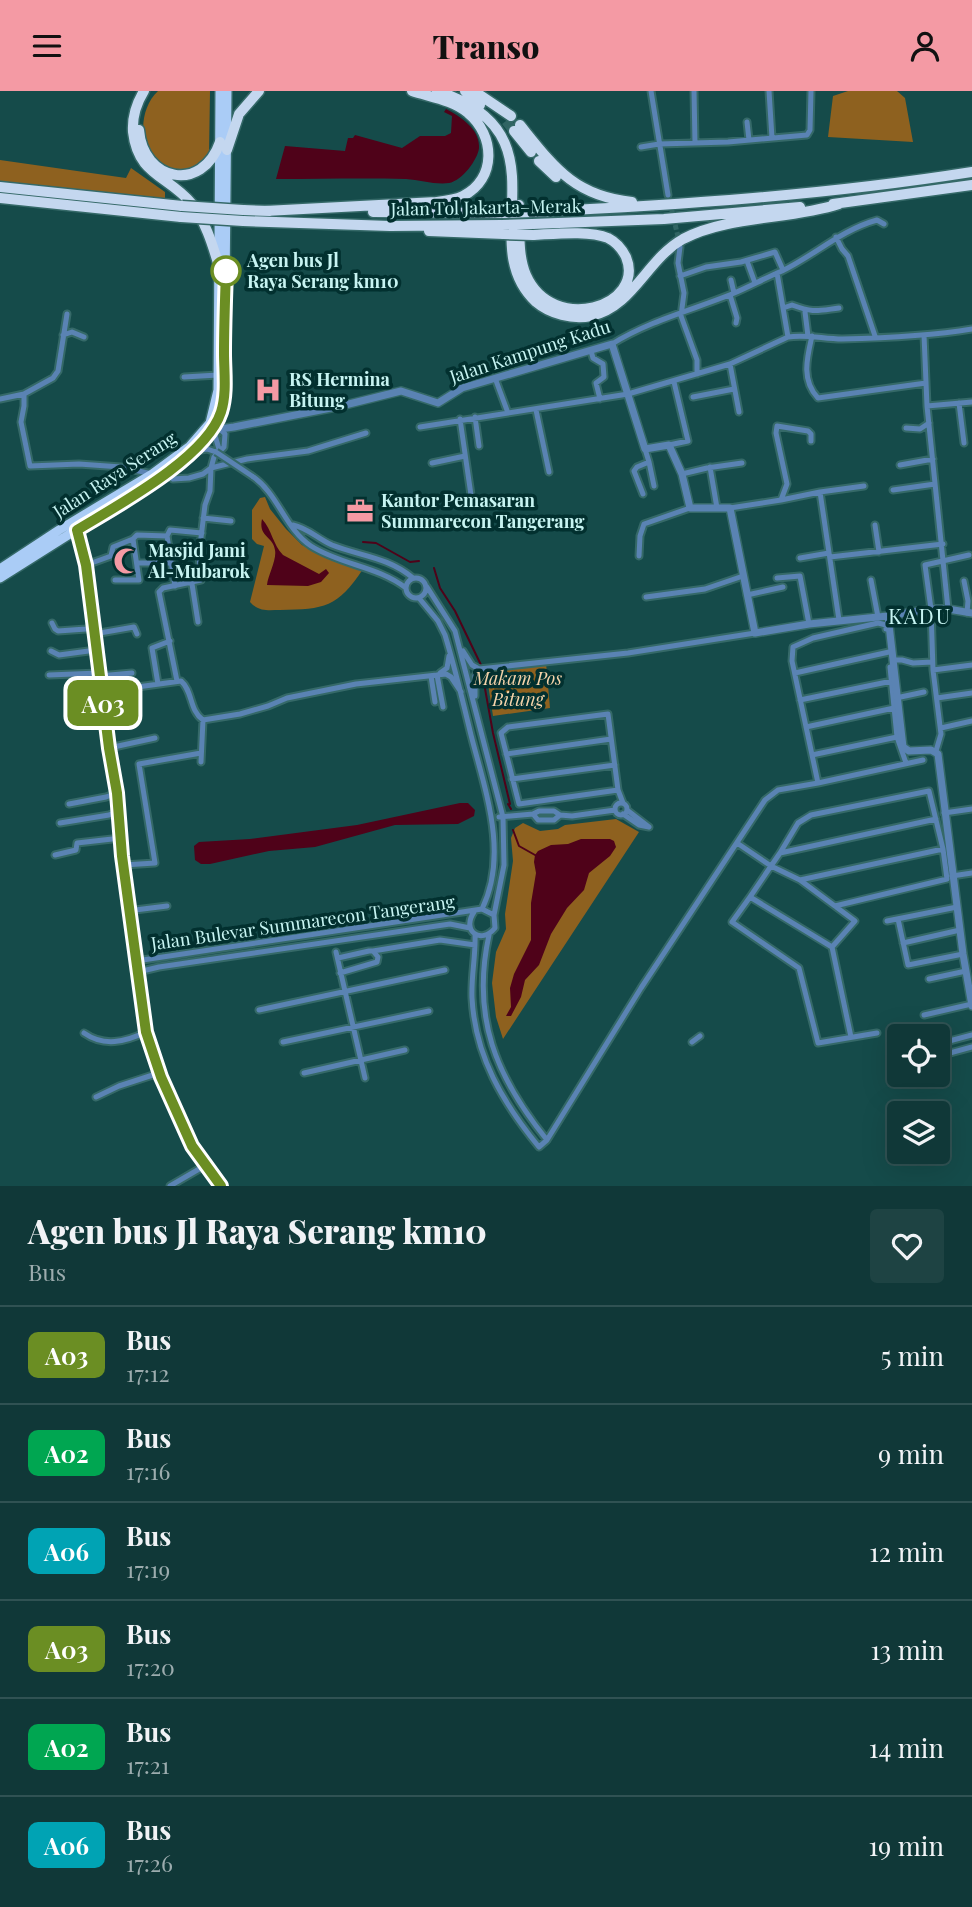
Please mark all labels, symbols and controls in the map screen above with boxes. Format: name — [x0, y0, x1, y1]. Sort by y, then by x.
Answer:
text: Transo — [433, 24, 539, 67]
icon: menu — [28, 27, 66, 65]
icon: person — [906, 27, 944, 65]
street label: Jalan Tol Jakarta–Merak — [389, 193, 582, 221]
place label: Agen bus Jl Raya Serang km10 — [246, 248, 399, 293]
marker: Agen bus Jl Raya Serang km10 — [211, 256, 241, 286]
street label: Jalan Kampung Kadu — [445, 314, 614, 389]
place label: RS Hermina Bitung — [289, 367, 391, 412]
hospital icon: RS Hermina Bitung — [253, 375, 283, 405]
street label: Jalan Raya Serang — [47, 425, 181, 524]
place label: Kantor Pemasaran Summarecon Tangerang — [381, 488, 585, 533]
office icon: Kantor Pemasaran Summarecon Tangerang — [345, 496, 375, 526]
place label: Masjid Jami Al-Mubarok — [147, 538, 251, 583]
mosque icon: Masjid Jami Al-Mubarok — [112, 546, 142, 576]
district label: KADU — [888, 601, 952, 629]
park label: Makam Pos Bitung — [473, 666, 562, 711]
line badge: A03 — [63, 680, 143, 726]
text: A03 — [81, 687, 125, 719]
street label: Jalan Bulevar Summarecon Tangerang — [148, 889, 457, 955]
map controls — [887, 1024, 950, 1164]
button: locate — [887, 1024, 950, 1087]
button: layers — [887, 1101, 950, 1164]
text: Agen bus Jl Raya Serang km10 — [28, 1208, 487, 1252]
button: heart — [870, 1209, 944, 1283]
text: Bus — [28, 1256, 66, 1287]
text: Bus — [126, 1322, 171, 1357]
text: 5 min — [881, 1338, 944, 1373]
text: A03 — [45, 1339, 88, 1371]
text: 17:12 — [126, 1357, 170, 1388]
text: Bus — [126, 1420, 171, 1455]
text: 9 min — [878, 1436, 944, 1471]
text: A02 — [44, 1437, 89, 1469]
text: 17:16 — [126, 1455, 170, 1486]
text: Bus — [126, 1518, 171, 1553]
text: 12 min — [869, 1534, 944, 1569]
text: A06 — [44, 1535, 89, 1567]
text: 17:19 — [126, 1553, 170, 1584]
text: Bus — [126, 1616, 171, 1651]
text: 13 min — [870, 1632, 944, 1667]
text: A03 — [45, 1633, 88, 1665]
text: 17:20 — [126, 1651, 175, 1682]
text: Bus — [126, 1714, 171, 1749]
text: 14 min — [869, 1730, 944, 1765]
text: A02 — [44, 1731, 89, 1763]
text: 17:21 — [126, 1749, 170, 1780]
text: Bus — [126, 1812, 171, 1847]
text: 19 min — [868, 1828, 944, 1863]
text: A06 — [44, 1829, 89, 1861]
text: 17:26 — [126, 1847, 173, 1878]

